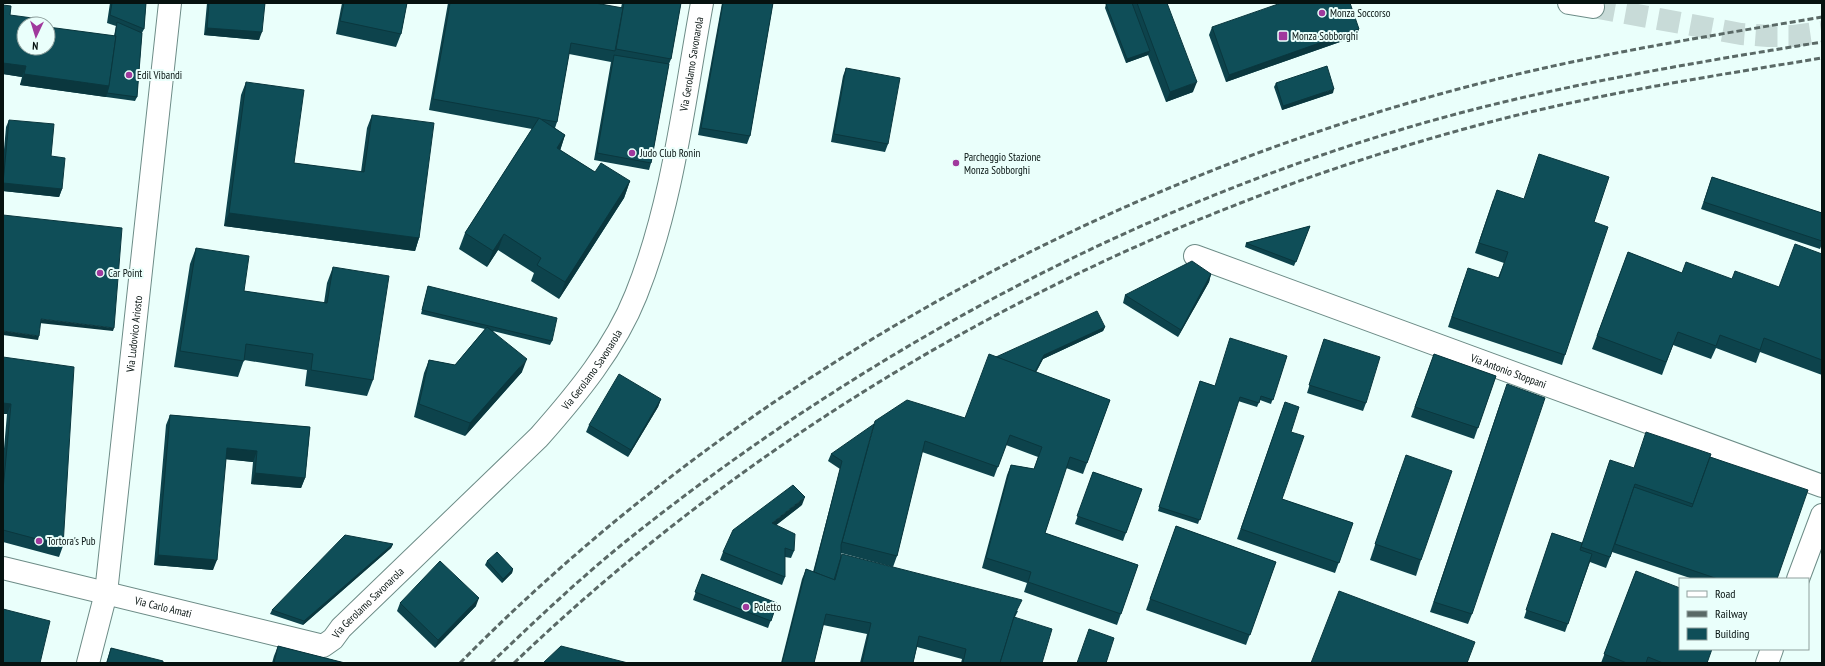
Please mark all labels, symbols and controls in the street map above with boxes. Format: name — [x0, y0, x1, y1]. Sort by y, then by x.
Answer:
place label: Monza Soccorso — [1330, 6, 1391, 20]
marker: Monza Soccorso — [1317, 8, 1327, 18]
north arrow — [16, 16, 56, 56]
street label: Via Gerolamo Savonarola — [676, 16, 706, 113]
place label: Monza Sobborghi — [1292, 29, 1358, 43]
marker: Monza Sobborghi — [1277, 30, 1289, 42]
text: N — [32, 39, 39, 53]
place label: Edil Vibandi — [137, 68, 182, 82]
marker: Edil Vibandi — [124, 70, 134, 80]
place label: Judo Club Ronin — [639, 146, 701, 160]
marker: Judo Club Ronin — [627, 148, 637, 158]
place label: Parcheggio Stazione Monza Sobborghi — [964, 150, 1041, 177]
marker: Parcheggio Stazione Monza Sobborghi — [951, 158, 961, 168]
place label: Car Point — [108, 266, 142, 280]
marker: Car Point — [95, 268, 105, 278]
street label: Via Ludovico Ariosto — [123, 295, 145, 374]
street label: Via Gerolamo Savonarola — [558, 327, 625, 413]
street label: Via Antonio Stoppani — [1468, 350, 1548, 391]
place label: Tortora's Pub — [47, 534, 96, 548]
marker: Tortora's Pub — [34, 536, 44, 546]
street label: Via Gerolamo Savonarola — [328, 564, 407, 642]
legend — [1679, 578, 1809, 650]
text: Road — [1715, 586, 1735, 601]
street label: Via Carlo Amati — [132, 593, 193, 621]
place label: Poletto — [754, 600, 781, 614]
marker: Poletto — [741, 602, 751, 612]
text: Railway — [1715, 606, 1748, 621]
text: Building — [1715, 626, 1750, 641]

